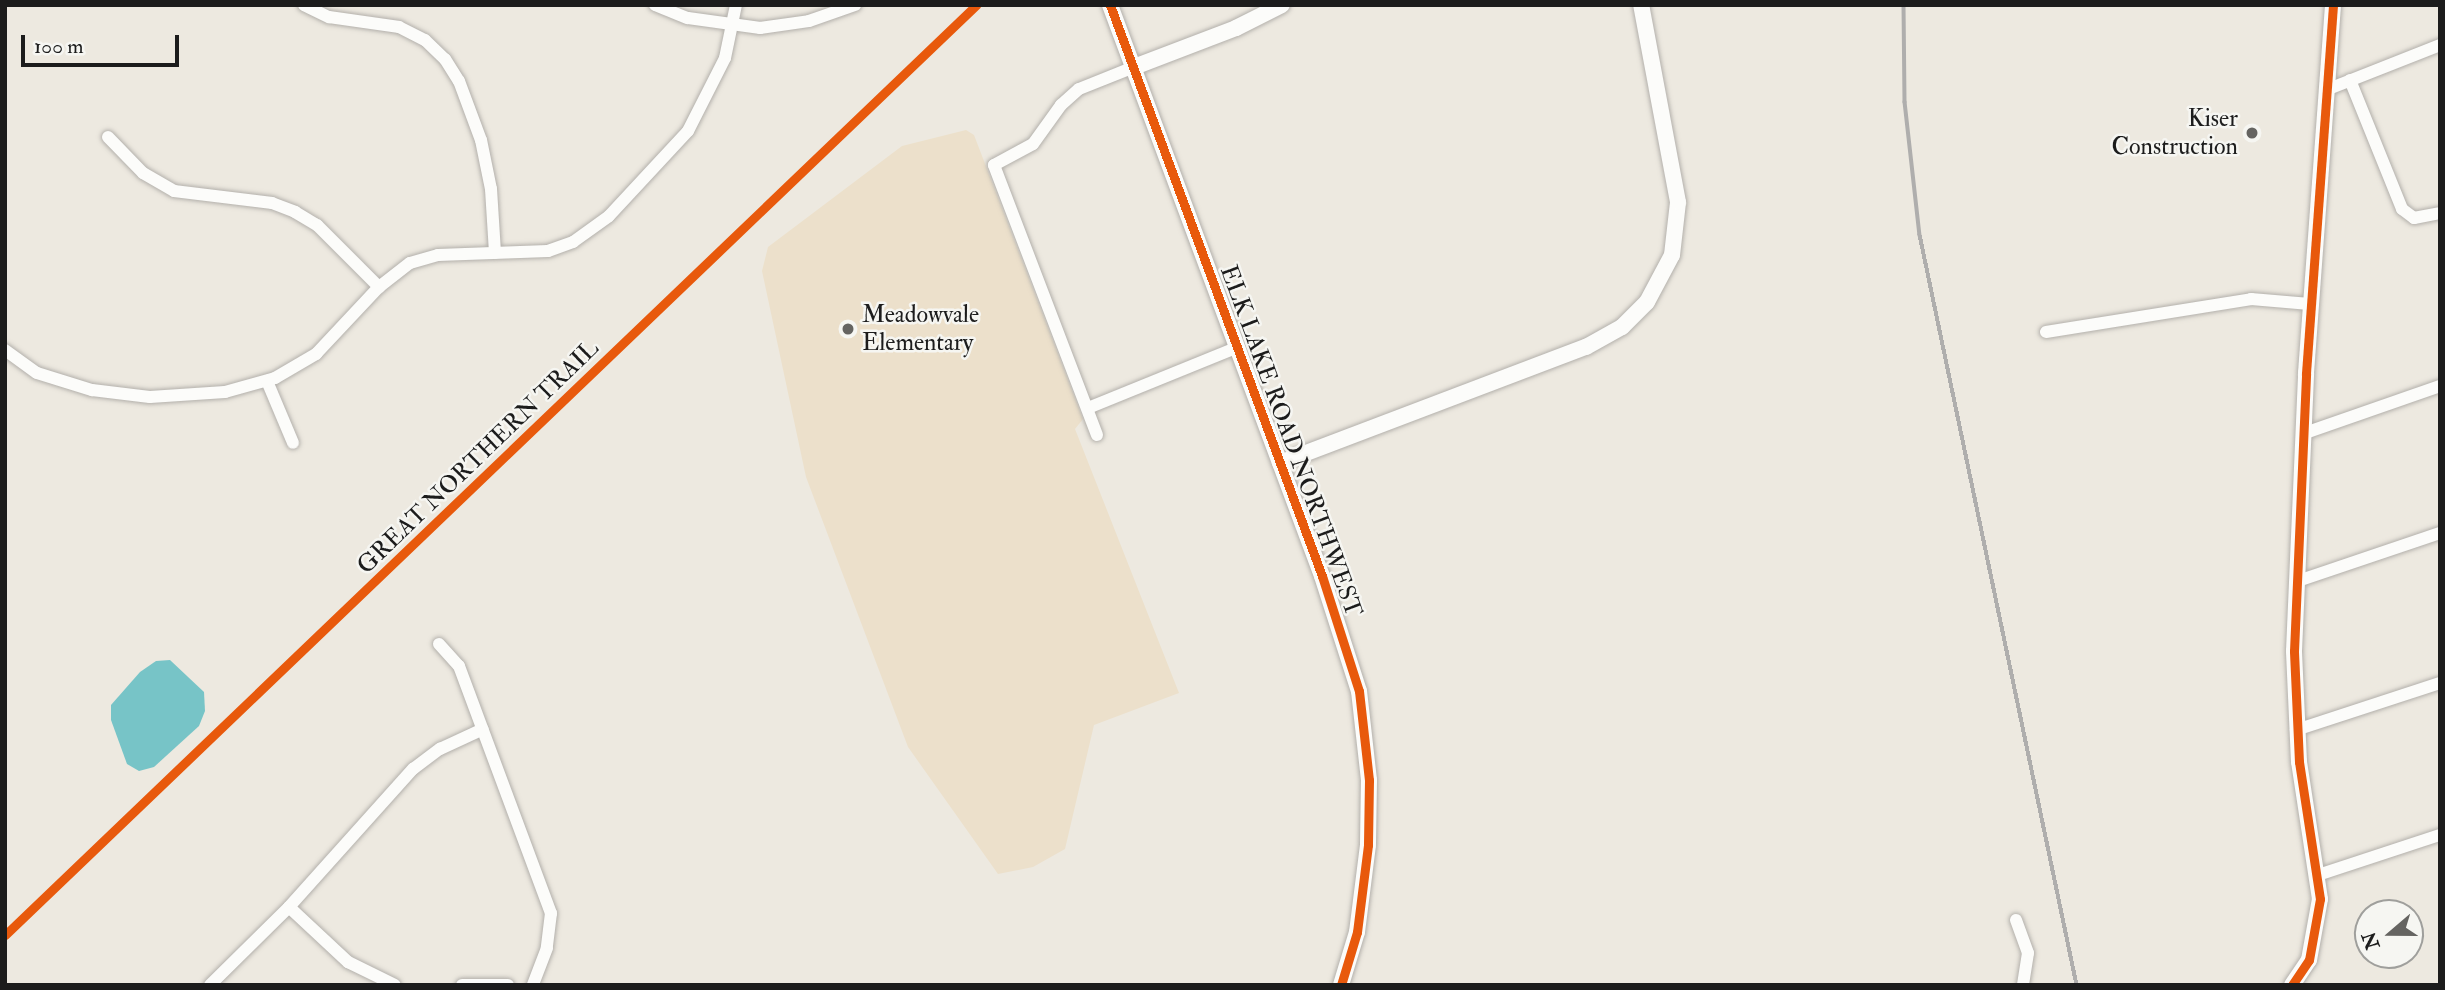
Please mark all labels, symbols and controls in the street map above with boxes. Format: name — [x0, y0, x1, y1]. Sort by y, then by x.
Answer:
scale bar — [24, 21, 182, 65]
text: 100 m — [34, 33, 84, 60]
place label: Kiser Construction — [2111, 105, 2238, 161]
marker: Kiser Construction — [2244, 125, 2260, 141]
street label: ELK LAKE ROAD NORTHWEST — [1214, 261, 1368, 621]
place label: Meadowvale Elementary — [862, 301, 979, 357]
marker: Meadowvale Elementary — [840, 321, 856, 337]
street label: GREAT NORTHERN TRAIL — [351, 334, 605, 580]
north arrow — [2354, 899, 2424, 969]
text: N — [2357, 928, 2385, 953]

